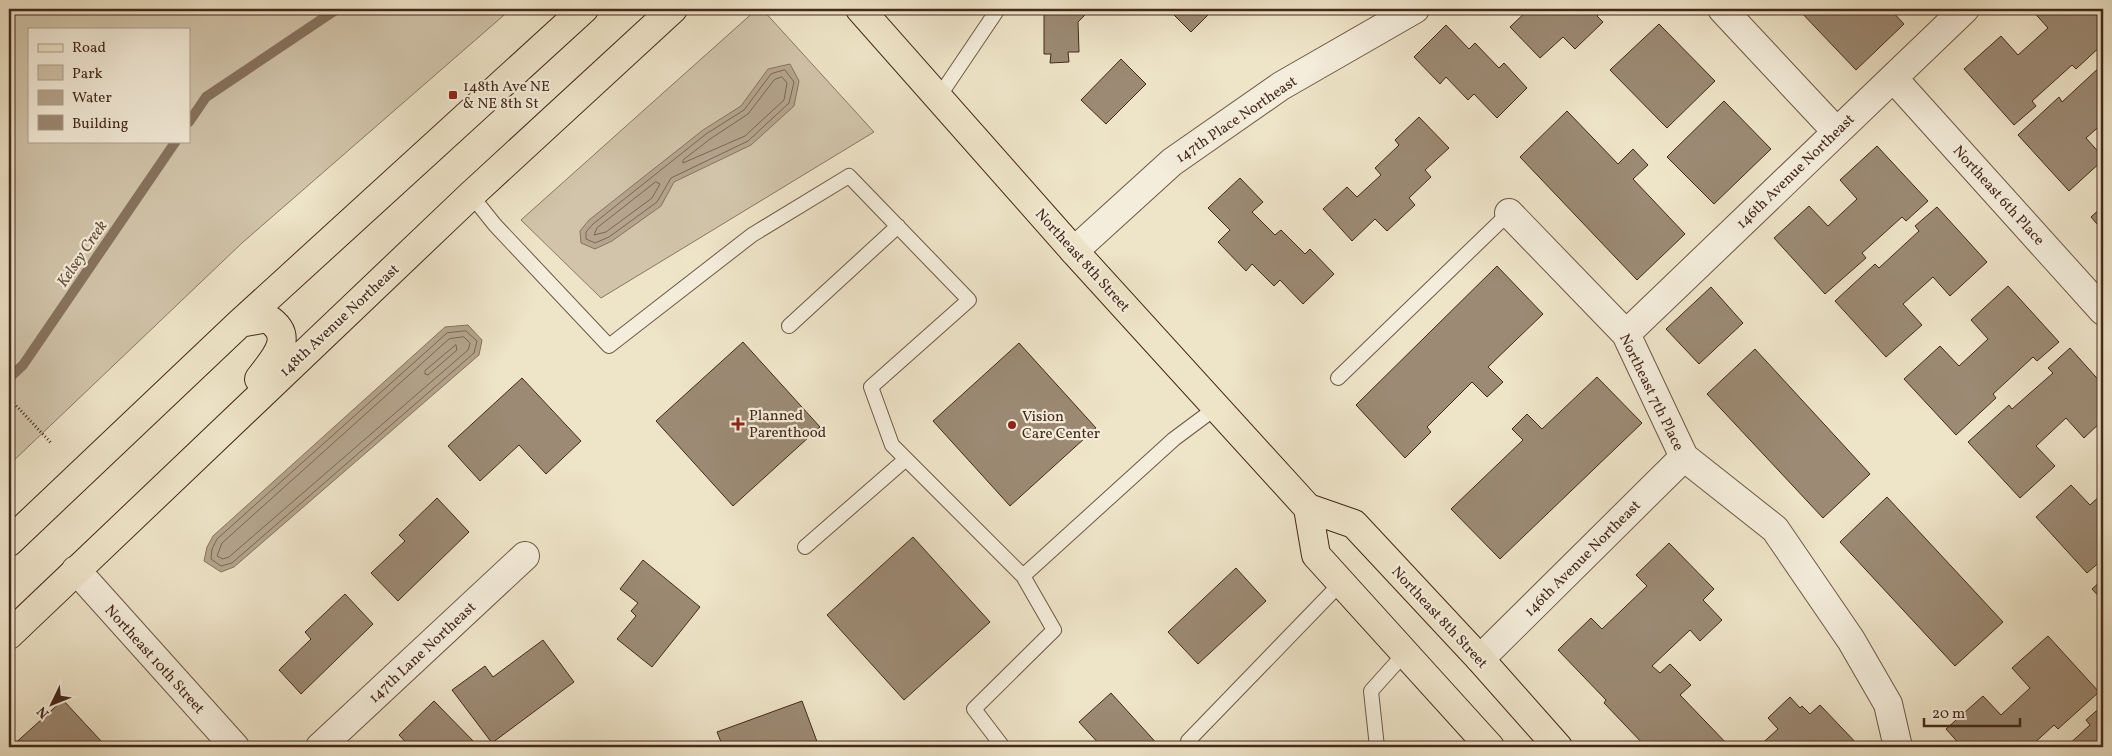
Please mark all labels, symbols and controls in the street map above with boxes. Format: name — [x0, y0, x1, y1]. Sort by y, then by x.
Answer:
legend — [28, 28, 190, 142]
text: Road — [72, 38, 106, 59]
text: Park — [72, 64, 103, 85]
street label: 147th Place Northeast — [1172, 72, 1302, 169]
place label: 148th Ave NE & NE 8th St — [463, 77, 550, 115]
text: Water — [72, 88, 112, 109]
marker: 148th Ave NE & NE 8th St — [447, 89, 459, 101]
street label: 146th Avenue Northeast — [1732, 110, 1860, 234]
text: Building — [72, 114, 129, 135]
street label: Northeast 6th Place — [1947, 141, 2049, 251]
street label: Northeast 8th Street — [1030, 205, 1134, 317]
water label: Kelsey Creek — [52, 216, 113, 292]
street label: 148th Avenue Northeast — [275, 260, 405, 382]
street label: Northeast 7th Place — [1613, 331, 1688, 455]
place label: Planned Parenthood — [749, 406, 826, 444]
place label: Vision Care Center — [1022, 407, 1100, 445]
marker: Planned Parenthood — [731, 417, 745, 431]
marker: Vision Care Center — [1006, 419, 1018, 431]
street label: 146th Avenue Northeast — [1520, 496, 1646, 622]
street label: Northeast 8th Street — [1386, 562, 1492, 674]
street label: 147th Lane Northeast — [365, 598, 481, 709]
street label: Northeast 10th Street — [99, 601, 209, 719]
north arrow — [28, 678, 78, 728]
scale bar — [1924, 696, 2021, 728]
text: N — [33, 702, 54, 722]
text: 20 m — [1932, 704, 1965, 725]

